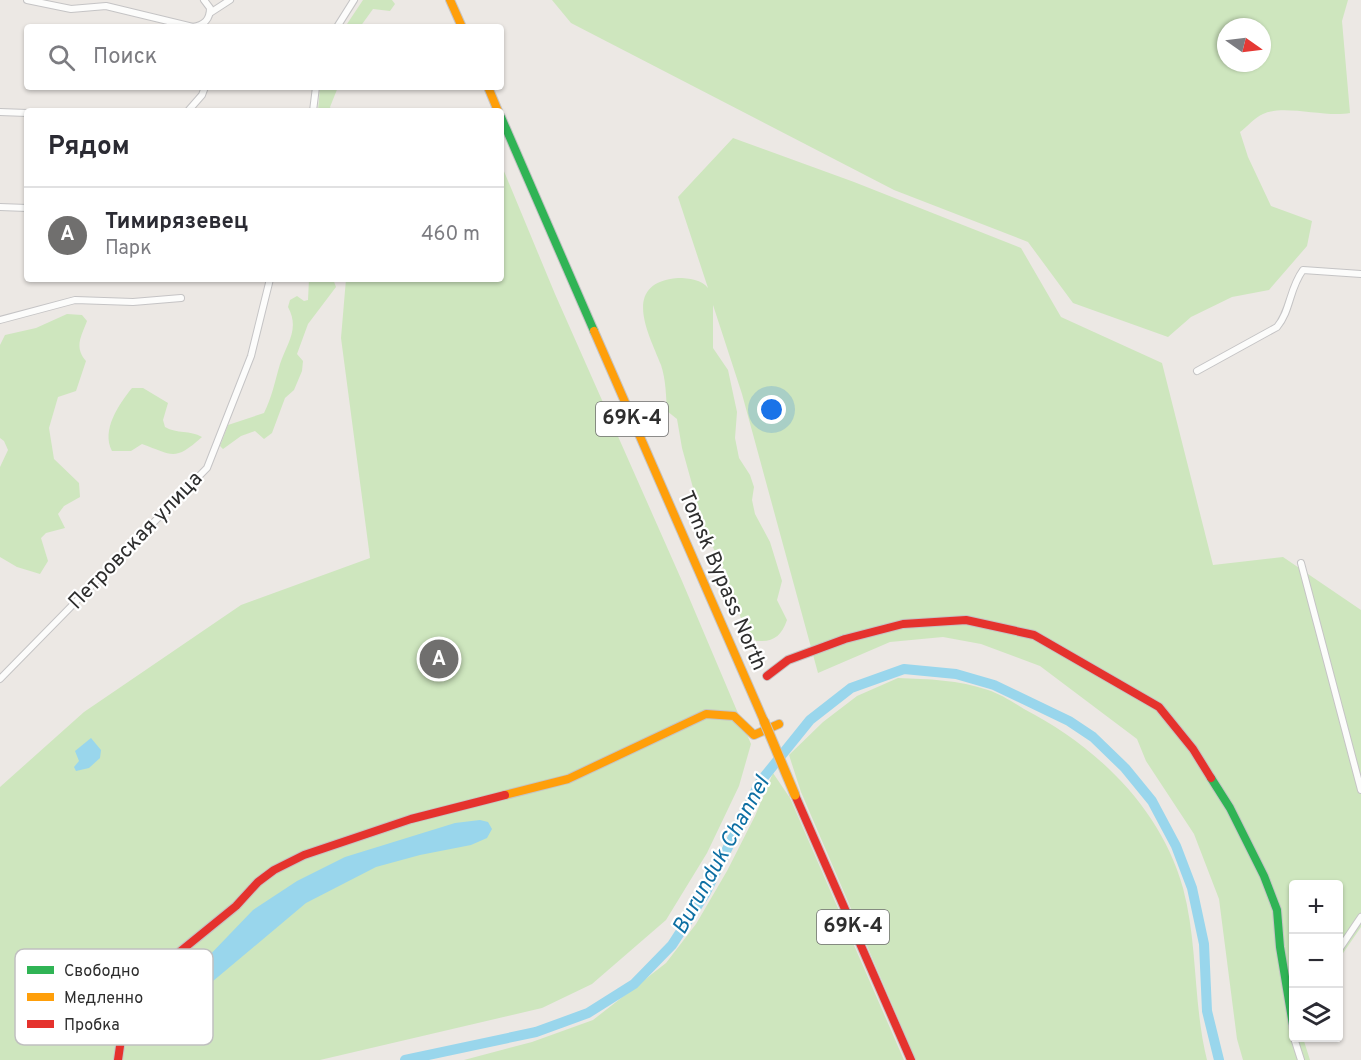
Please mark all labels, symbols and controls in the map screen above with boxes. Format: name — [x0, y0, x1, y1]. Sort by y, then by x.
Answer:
north arrow — [1217, 18, 1271, 72]
search box — [24, 24, 504, 90]
icon: search — [45, 41, 78, 74]
text: Поиск — [93, 44, 157, 71]
text: Рядом — [48, 131, 130, 164]
text: Тимирязевец — [105, 209, 248, 236]
text: A — [60, 222, 75, 248]
text: 460 m — [421, 222, 480, 248]
text: Парк — [105, 236, 152, 262]
your location — [757, 395, 786, 424]
road number: 69К-4 — [596, 402, 668, 436]
street label: Петровская улица — [63, 466, 209, 616]
street label: Tomsk Bypass North — [672, 487, 772, 675]
pin: A — [420, 636, 458, 682]
water label: Burunduk Channel — [667, 771, 777, 940]
map controls — [1289, 880, 1343, 1042]
button: + — [1289, 880, 1343, 934]
road number: 69К-4 — [817, 910, 889, 944]
button: − — [1289, 934, 1343, 988]
legend — [15, 949, 213, 1045]
text: Свободно — [64, 962, 140, 982]
button: layers — [1289, 988, 1343, 1042]
text: Медленно — [64, 989, 143, 1009]
text: Пробка — [64, 1016, 120, 1036]

